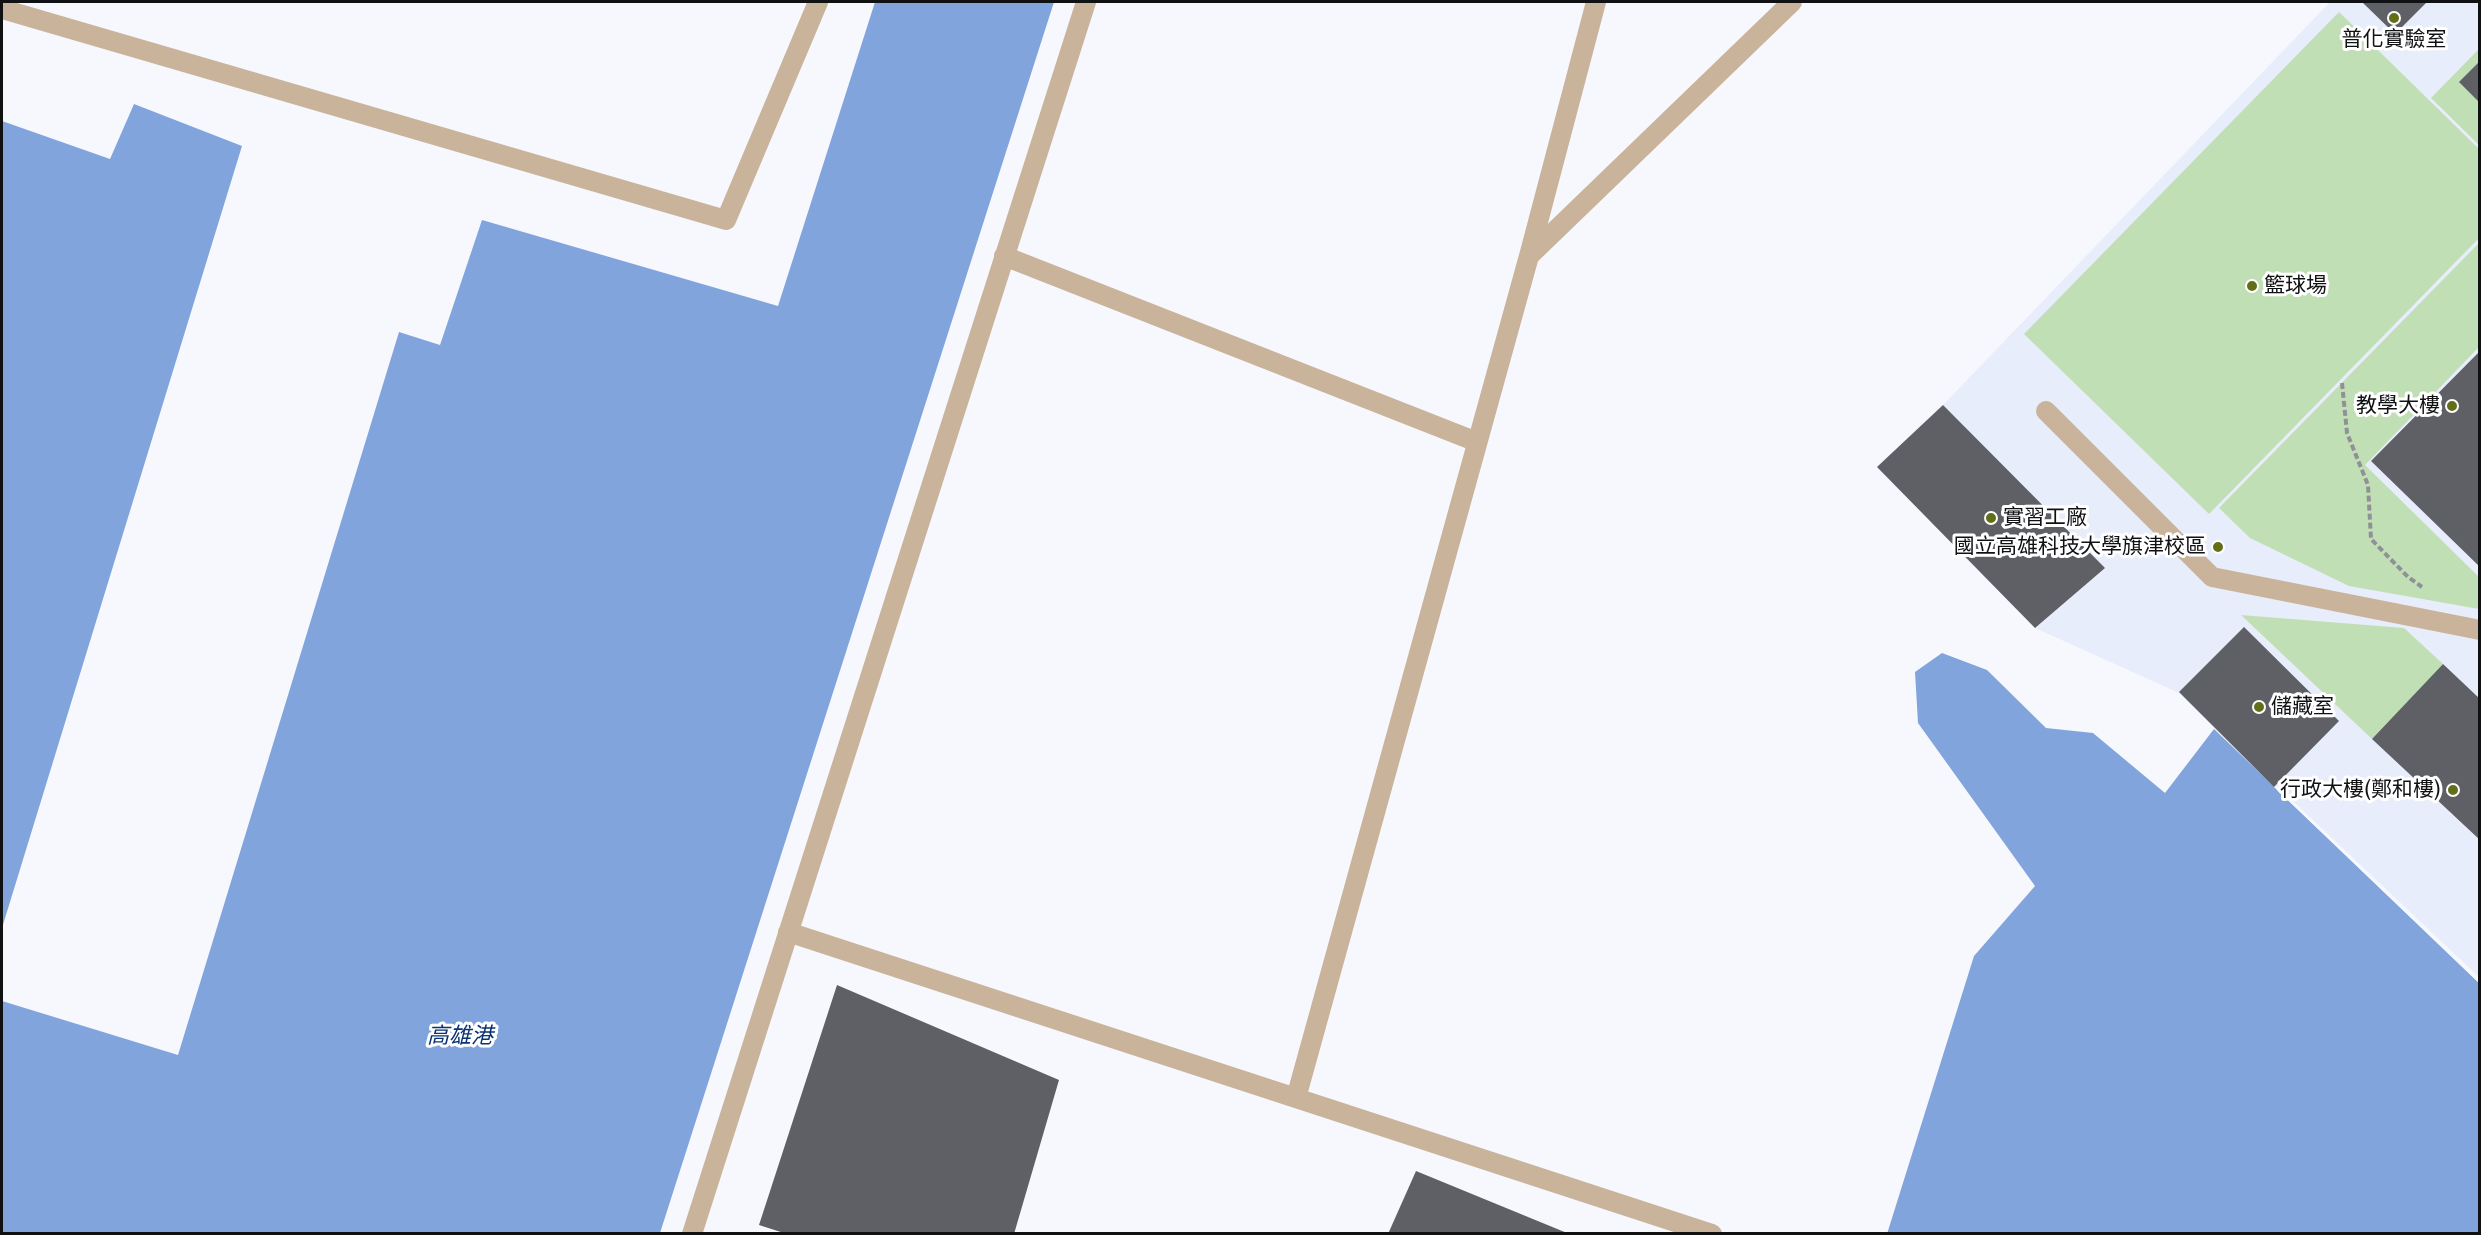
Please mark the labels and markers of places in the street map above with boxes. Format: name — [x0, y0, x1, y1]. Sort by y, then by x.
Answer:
marker: 普化實驗室 — [2387, 11, 2401, 25]
place label: 普化實驗室 — [2342, 27, 2446, 53]
place label: 籃球場 — [2264, 273, 2327, 299]
marker: 籃球場 — [2245, 279, 2259, 293]
place label: 教學大樓 — [2356, 393, 2440, 419]
marker: 教學大樓 — [2445, 399, 2459, 413]
place label: 實習工廠 — [2003, 505, 2087, 531]
marker: 實習工廠 — [1984, 511, 1998, 525]
place label: 國立高雄科技大學旗津校區 — [1954, 534, 2206, 560]
marker: 國立高雄科技大學旗津校區 — [2211, 540, 2225, 554]
place label: 儲藏室 — [2271, 694, 2334, 720]
marker: 儲藏室 — [2252, 700, 2266, 714]
place label: 行政大樓(鄭和樓) — [2280, 777, 2441, 803]
marker: 行政大樓(鄭和樓) — [2446, 783, 2460, 797]

